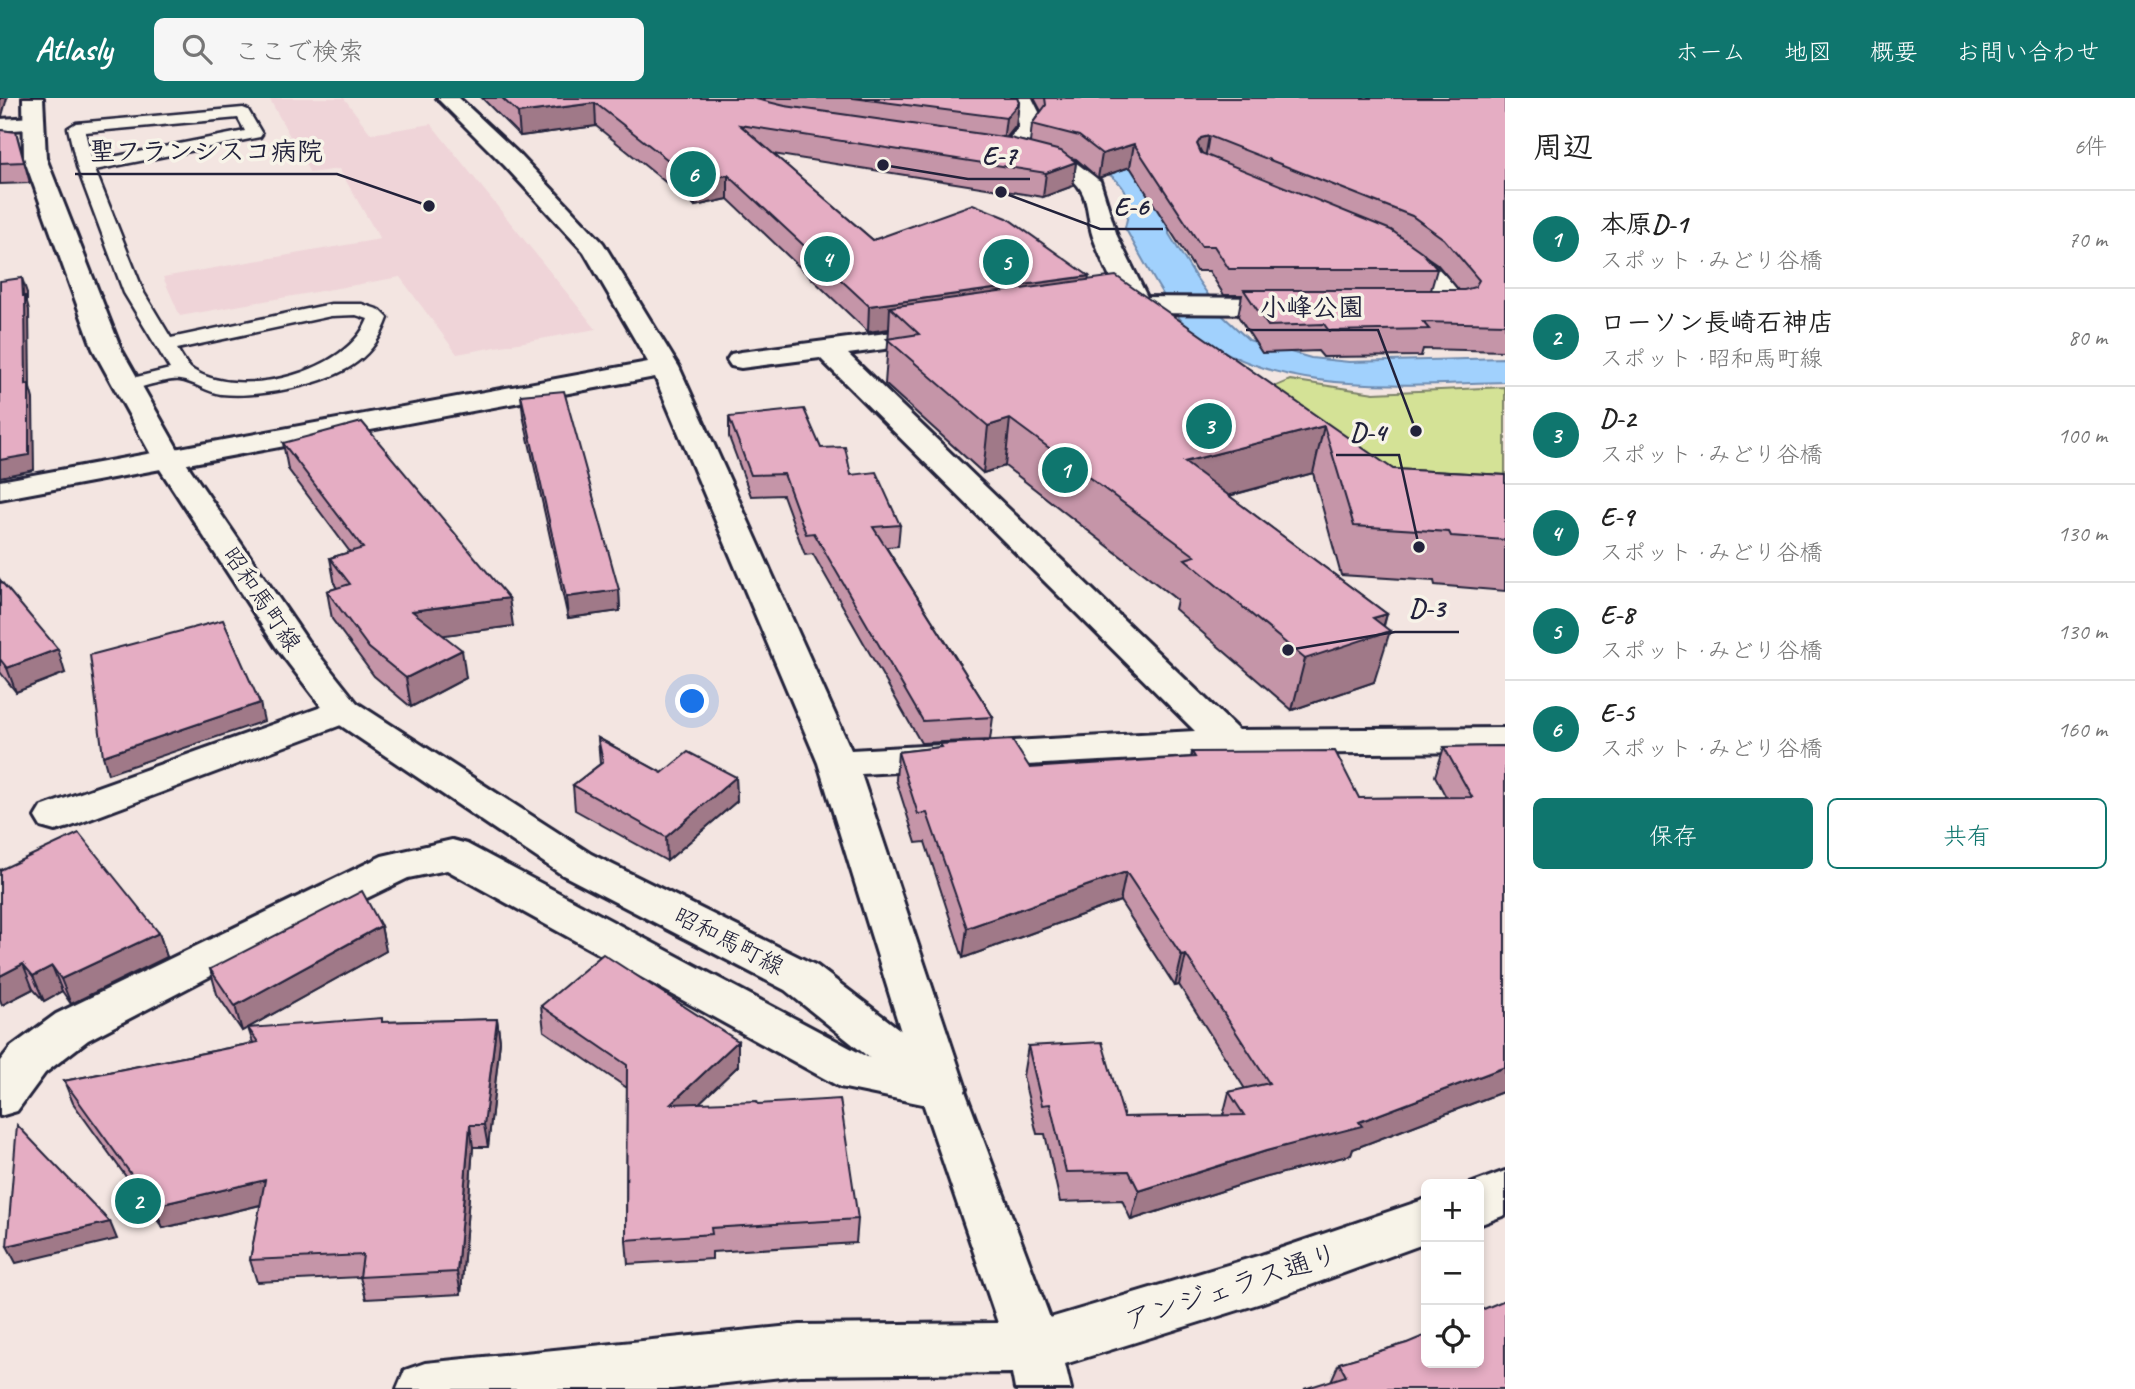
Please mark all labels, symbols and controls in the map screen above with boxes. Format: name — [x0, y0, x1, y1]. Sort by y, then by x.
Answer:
search box — [154, 18, 644, 81]
text: Atlasly — [35, 28, 112, 70]
icon: search — [178, 30, 216, 68]
text: ここで検索 — [234, 35, 364, 68]
text: ホーム — [1675, 37, 1746, 67]
text: 地図 — [1784, 37, 1832, 67]
text: 概要 — [1870, 37, 1918, 67]
text: お問い合わせ — [1956, 37, 2100, 67]
callout: 聖フランシスコ病院 — [75, 127, 337, 174]
text: 周辺 — [1533, 128, 1593, 166]
callout: E-7 — [968, 132, 1030, 179]
text: 6件 — [2074, 132, 2107, 161]
text: 聖フランシスコ病院 — [89, 135, 323, 168]
text: E-7 — [982, 139, 1018, 172]
pin: 6 — [670, 148, 716, 200]
callout: E-6 — [1100, 182, 1163, 229]
text: E-6 — [1114, 190, 1150, 223]
text: 本原D-1 — [1600, 208, 1687, 241]
text: 1 — [1551, 225, 1561, 254]
text: 70 m — [2068, 225, 2107, 254]
pin: 4 — [804, 233, 850, 285]
pin: 5 — [983, 236, 1029, 288]
text: スポット · みどり谷橋 — [1600, 246, 1822, 275]
callout: 小峰公園 — [1246, 283, 1378, 330]
text: 小峰公園 — [1260, 291, 1364, 324]
text: ローソン長崎石神店 — [1600, 306, 1834, 339]
text: 2 — [1551, 323, 1561, 352]
text: 80 m — [2068, 323, 2107, 352]
text: スポット · 昭和馬町線 — [1600, 344, 1822, 373]
pin: 3 — [1186, 400, 1232, 452]
text: D-2 — [1600, 402, 1635, 435]
callout: D-4 — [1336, 408, 1399, 455]
text: D-4 — [1350, 416, 1389, 449]
text: 3 — [1551, 421, 1561, 450]
text: 100 m — [2058, 421, 2107, 450]
text: スポット · みどり谷橋 — [1600, 440, 1822, 469]
pin: 1 — [1042, 444, 1088, 496]
text: E-9 — [1600, 500, 1634, 533]
text: 4 — [1551, 519, 1561, 548]
text: 130 m — [2058, 519, 2107, 548]
text: スポット · みどり谷橋 — [1600, 538, 1822, 567]
street label: 昭和馬町線 — [216, 541, 308, 657]
callout: D-3 — [1395, 585, 1459, 632]
text: D-3 — [1409, 592, 1447, 625]
text: E-8 — [1600, 598, 1634, 631]
text: 5 — [1551, 617, 1561, 646]
text: 130 m — [2058, 617, 2107, 646]
text: スポット · みどり谷橋 — [1600, 636, 1822, 665]
your location — [675, 684, 709, 718]
text: E-5 — [1600, 696, 1634, 729]
text: 6 — [1551, 715, 1561, 744]
text: 160 m — [2058, 715, 2107, 744]
text: スポット · みどり谷橋 — [1600, 734, 1822, 763]
button: 保存 — [1533, 798, 1813, 869]
button: 共有 — [1827, 798, 2107, 869]
street label: 昭和馬町線 — [669, 900, 789, 982]
pin: 2 — [115, 1175, 161, 1227]
map controls — [1421, 1179, 1484, 1368]
button: + — [1421, 1179, 1484, 1242]
street label: アンジェラス通り — [1120, 1235, 1343, 1338]
button: − — [1421, 1242, 1484, 1305]
button: locate — [1421, 1305, 1484, 1368]

